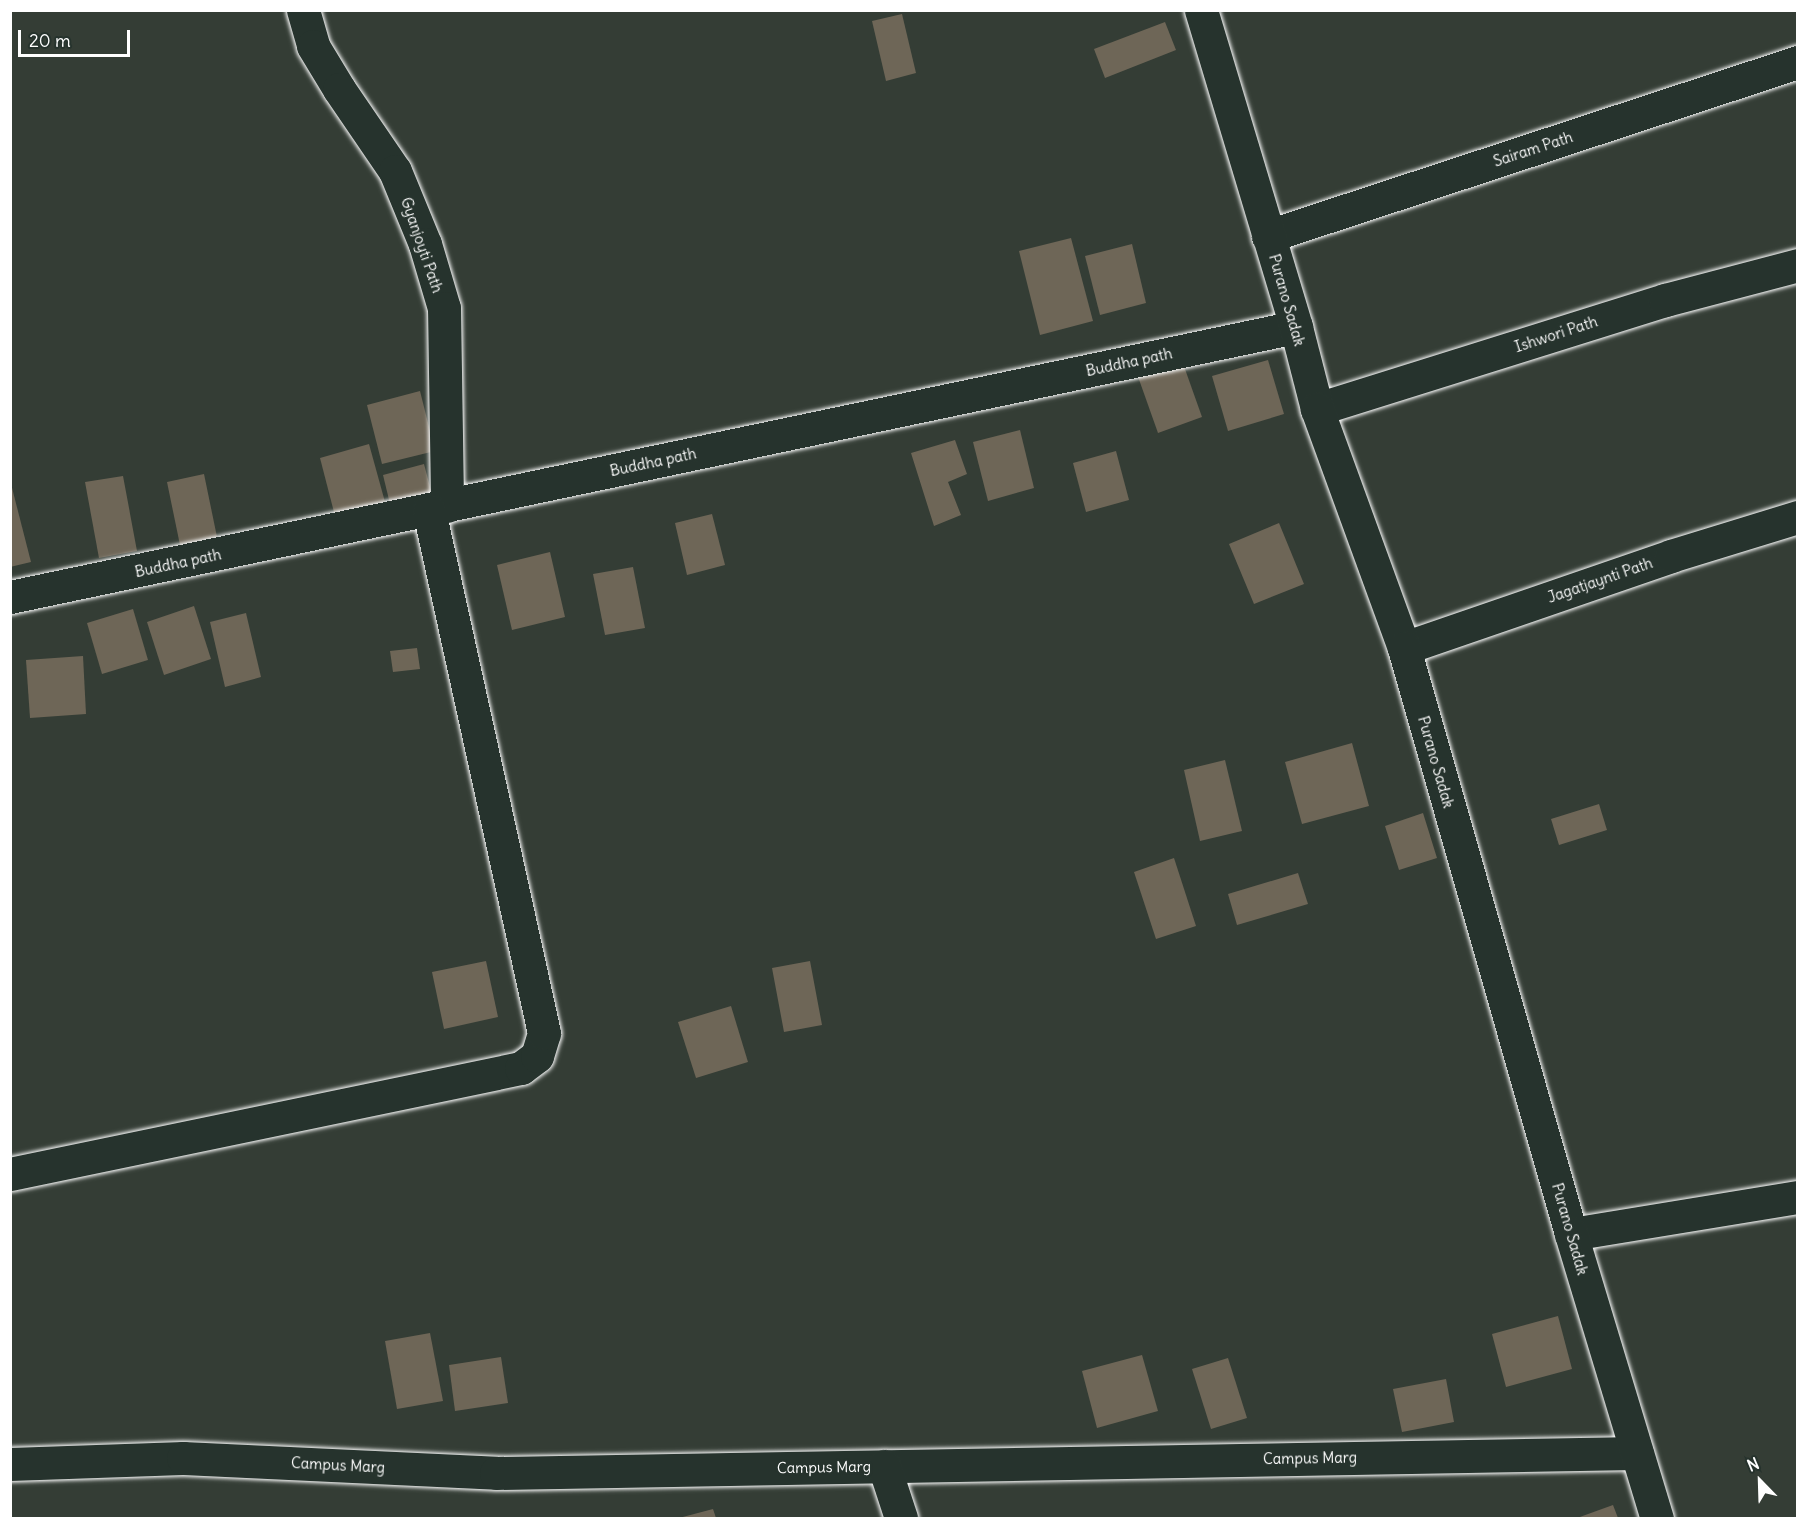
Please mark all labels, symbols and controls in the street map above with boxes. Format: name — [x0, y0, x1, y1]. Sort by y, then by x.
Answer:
scale bar — [21, 18, 134, 56]
text: 20 m — [29, 29, 71, 52]
street label: Sairam Path — [1491, 128, 1575, 170]
street label: Gyanjoyti Path — [397, 195, 447, 295]
street label: Purano Sadak — [1265, 252, 1309, 348]
street label: Ishwori Path — [1512, 312, 1600, 356]
street label: Buddha path — [1084, 344, 1174, 380]
street label: Buddha path — [608, 444, 698, 480]
street label: Buddha path — [133, 545, 223, 581]
street label: Jagatjaynti Path — [1545, 554, 1655, 606]
street label: Purano Sadak — [1414, 714, 1458, 810]
street label: Purano Sadak — [1548, 1181, 1592, 1277]
street label: Campus Marg — [1263, 1448, 1357, 1468]
north arrow — [1730, 1451, 1790, 1511]
text: N — [1744, 1453, 1762, 1476]
street label: Campus Marg — [291, 1454, 385, 1476]
street label: Campus Marg — [777, 1457, 871, 1477]

